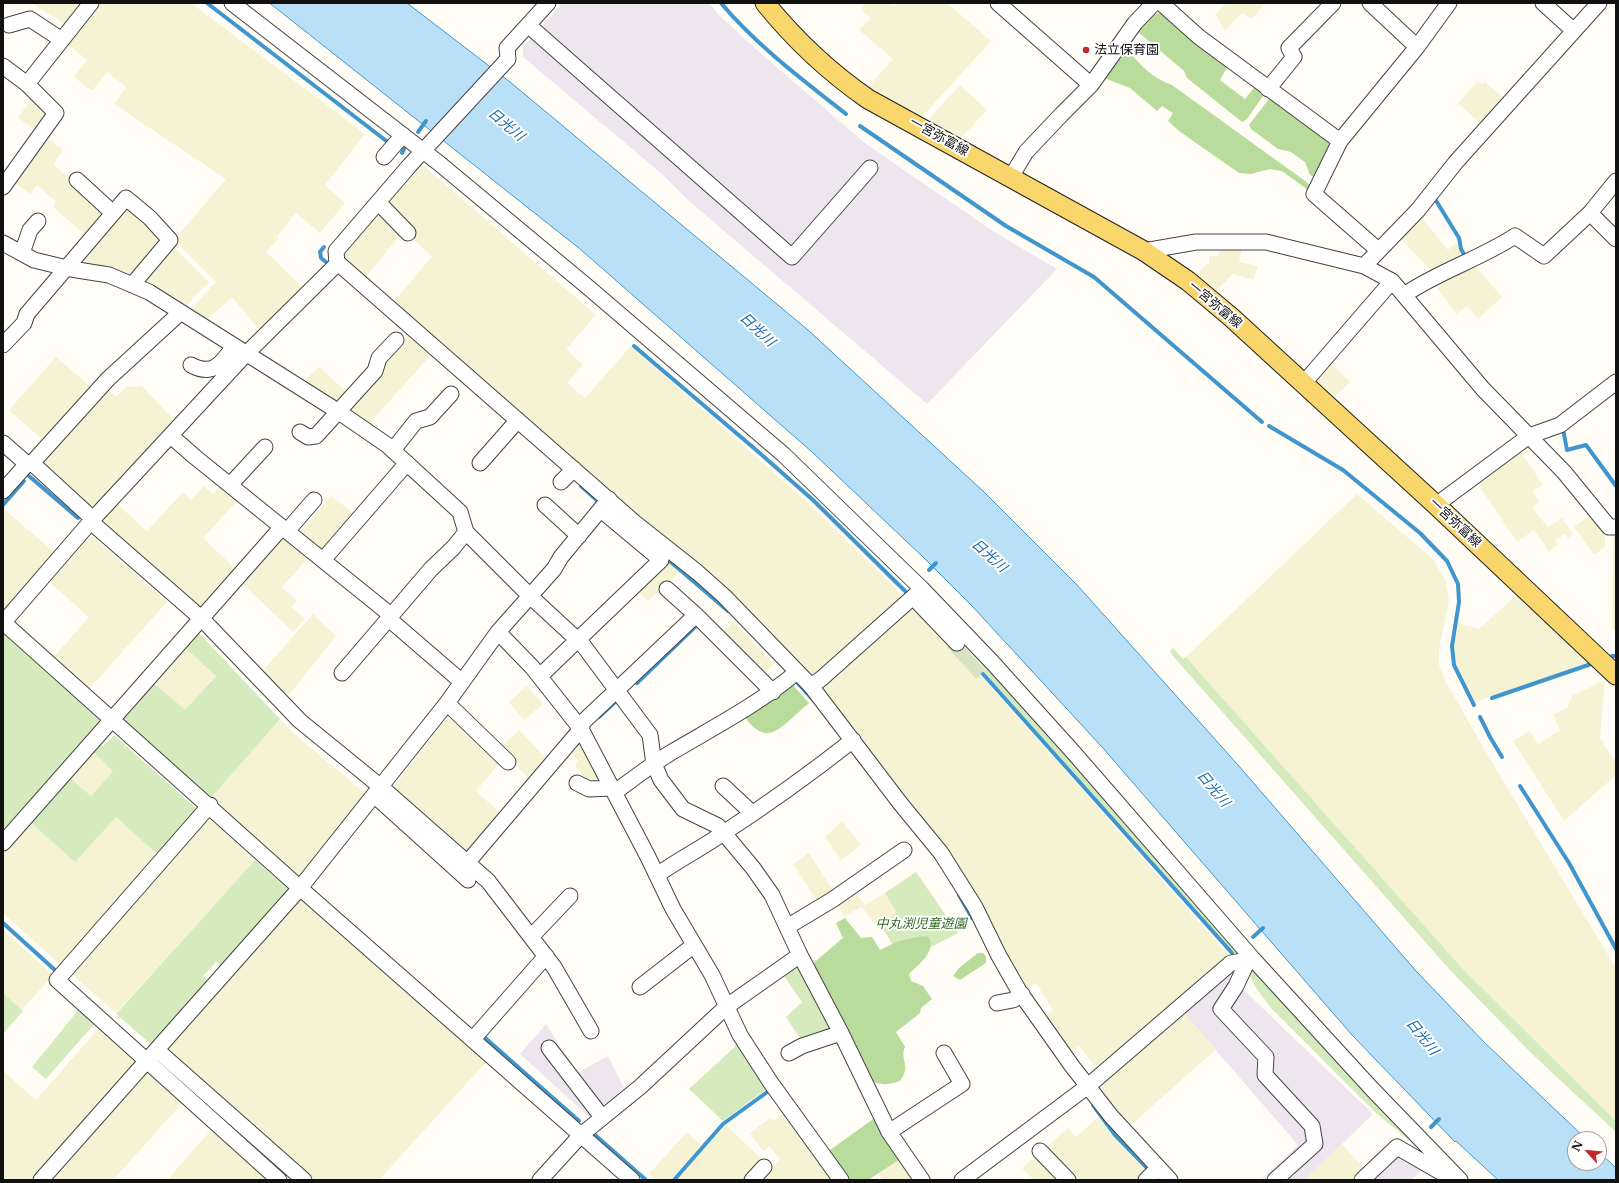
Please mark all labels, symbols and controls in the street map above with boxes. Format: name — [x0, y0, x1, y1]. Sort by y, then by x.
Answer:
place label: 法立保育園 — [1094, 42, 1159, 58]
marker: 法立保育園 — [1081, 45, 1091, 55]
water label: 日光川 — [485, 105, 527, 145]
street label: 一宮弥富線 — [907, 114, 971, 160]
street label: 一宮弥富線 — [1185, 278, 1245, 332]
water label: 日光川 — [736, 310, 778, 350]
street label: 一宮弥富線 — [1426, 495, 1484, 551]
water label: 日光川 — [968, 536, 1010, 576]
water label: 日光川 — [1193, 768, 1233, 810]
park label: 中丸渕児童遊園 — [876, 916, 966, 932]
water label: 日光川 — [1402, 1015, 1442, 1059]
north arrow — [1567, 1131, 1607, 1171]
text: N — [1569, 1138, 1586, 1154]

